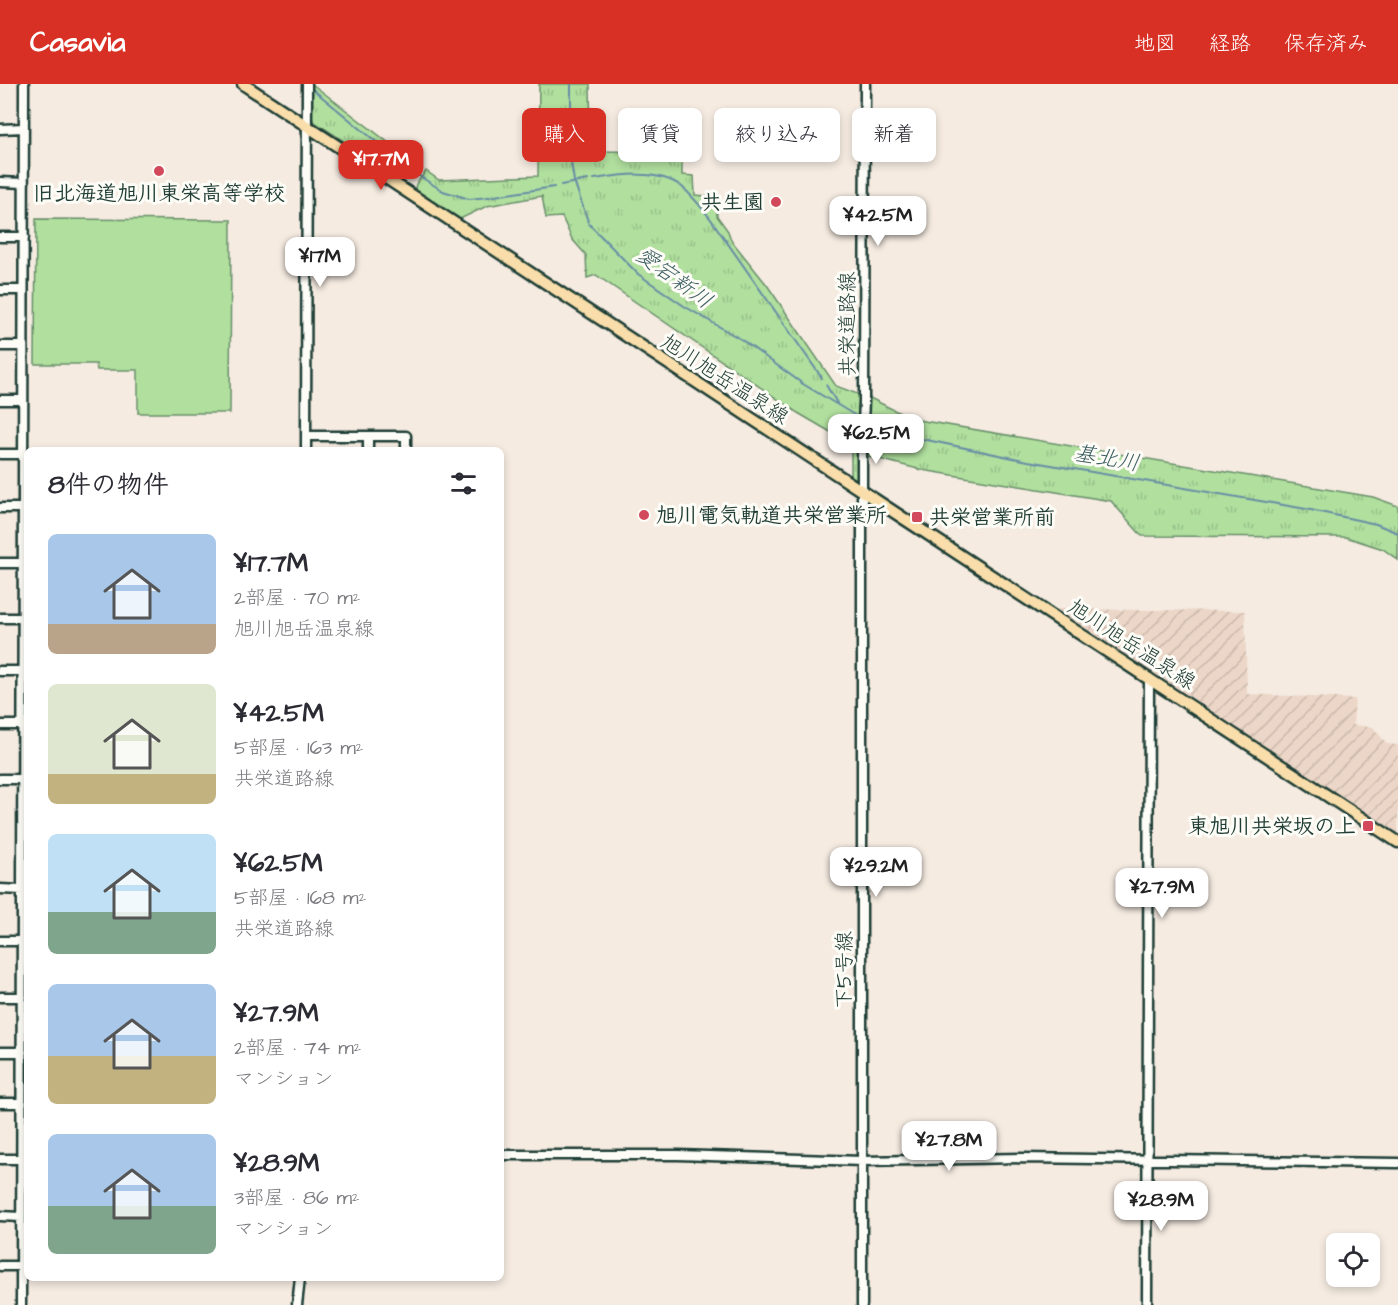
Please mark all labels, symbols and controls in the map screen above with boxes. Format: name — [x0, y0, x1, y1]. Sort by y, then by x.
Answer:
text: Casavia — [30, 23, 125, 62]
text: 地図 — [1134, 29, 1176, 58]
text: 経路 — [1209, 29, 1251, 58]
text: 保存済み — [1284, 29, 1368, 58]
chip: 購入 — [522, 108, 606, 162]
chip: 賃貸 — [618, 108, 702, 162]
chip: 絞り込み — [714, 108, 840, 162]
chip: 新着 — [852, 108, 936, 162]
pin: ¥17.7M — [332, 140, 430, 191]
text: ¥17.7M — [352, 145, 410, 173]
marker: 旧北海道旭川東栄高等学校 — [152, 164, 166, 178]
place label: 旧北海道旭川東栄高等学校 — [33, 179, 285, 208]
place label: 共生園 — [701, 188, 764, 217]
marker: 共生園 — [769, 195, 783, 209]
pin: ¥42.5M — [829, 196, 927, 247]
text: ¥42.5M — [843, 201, 913, 229]
pin: ¥17M — [284, 237, 356, 288]
water label: 愛宕新川 — [629, 240, 719, 317]
text: ¥17M — [299, 242, 341, 270]
street label: 共栄道路線 — [833, 272, 862, 377]
street label: 旭川旭岳温泉線 — [655, 327, 794, 432]
pin: ¥62.5M — [827, 414, 925, 465]
text: ¥62.5M — [842, 419, 910, 447]
water label: 基北川 — [1072, 437, 1142, 479]
text: 8件の物件 — [48, 467, 169, 503]
icon: filters — [447, 467, 480, 500]
place label: 旭川電気軌道共栄営業所 — [656, 501, 887, 530]
place label: 共栄営業所前 — [929, 503, 1055, 532]
marker: 旭川電気軌道共栄営業所 — [637, 508, 651, 522]
marker: 共栄営業所前 — [910, 510, 924, 524]
text: ¥17.7M — [234, 545, 308, 581]
icon: home — [96, 558, 168, 630]
text: 2部屋 · 70 m² — [234, 584, 360, 612]
street label: 旭川旭岳温泉線 — [1062, 592, 1201, 697]
text: 旭川旭岳温泉線 — [234, 615, 374, 643]
text: ¥42.5M — [234, 695, 324, 731]
icon: home — [96, 708, 168, 780]
text: 5部屋 · 163 m² — [234, 734, 363, 762]
text: 共栄道路線 — [234, 765, 334, 793]
place label: 東旭川共栄坂の上 — [1188, 812, 1356, 841]
marker: 東旭川共栄坂の上 — [1361, 819, 1375, 833]
text: ¥62.5M — [234, 845, 323, 881]
pin: ¥29.2M — [827, 847, 925, 898]
text: ¥29.2M — [844, 852, 908, 880]
icon: home — [96, 858, 168, 930]
pin: ¥27.9M — [1113, 868, 1211, 919]
text: ¥27.9M — [1129, 873, 1195, 901]
text: 5部屋 · 168 m² — [234, 884, 366, 912]
text: 共栄道路線 — [234, 915, 334, 943]
street label: 下5号線 — [830, 931, 859, 1009]
text: ¥27.9M — [234, 995, 319, 1031]
icon: home — [96, 1008, 168, 1080]
text: 2部屋 · 74 m² — [234, 1034, 361, 1062]
text: マンション — [234, 1065, 333, 1093]
pin: ¥27.8M — [900, 1121, 998, 1172]
text: ¥27.8M — [916, 1126, 982, 1154]
text: ¥28.9M — [234, 1145, 320, 1181]
icon: home — [96, 1158, 168, 1230]
pin: ¥28.9M — [1112, 1181, 1210, 1232]
text: 3部屋 · 86 m² — [234, 1184, 360, 1212]
text: ¥28.9M — [1128, 1186, 1194, 1214]
text: マンション — [234, 1215, 333, 1243]
map controls — [1326, 1233, 1380, 1287]
button: locate — [1326, 1233, 1380, 1287]

